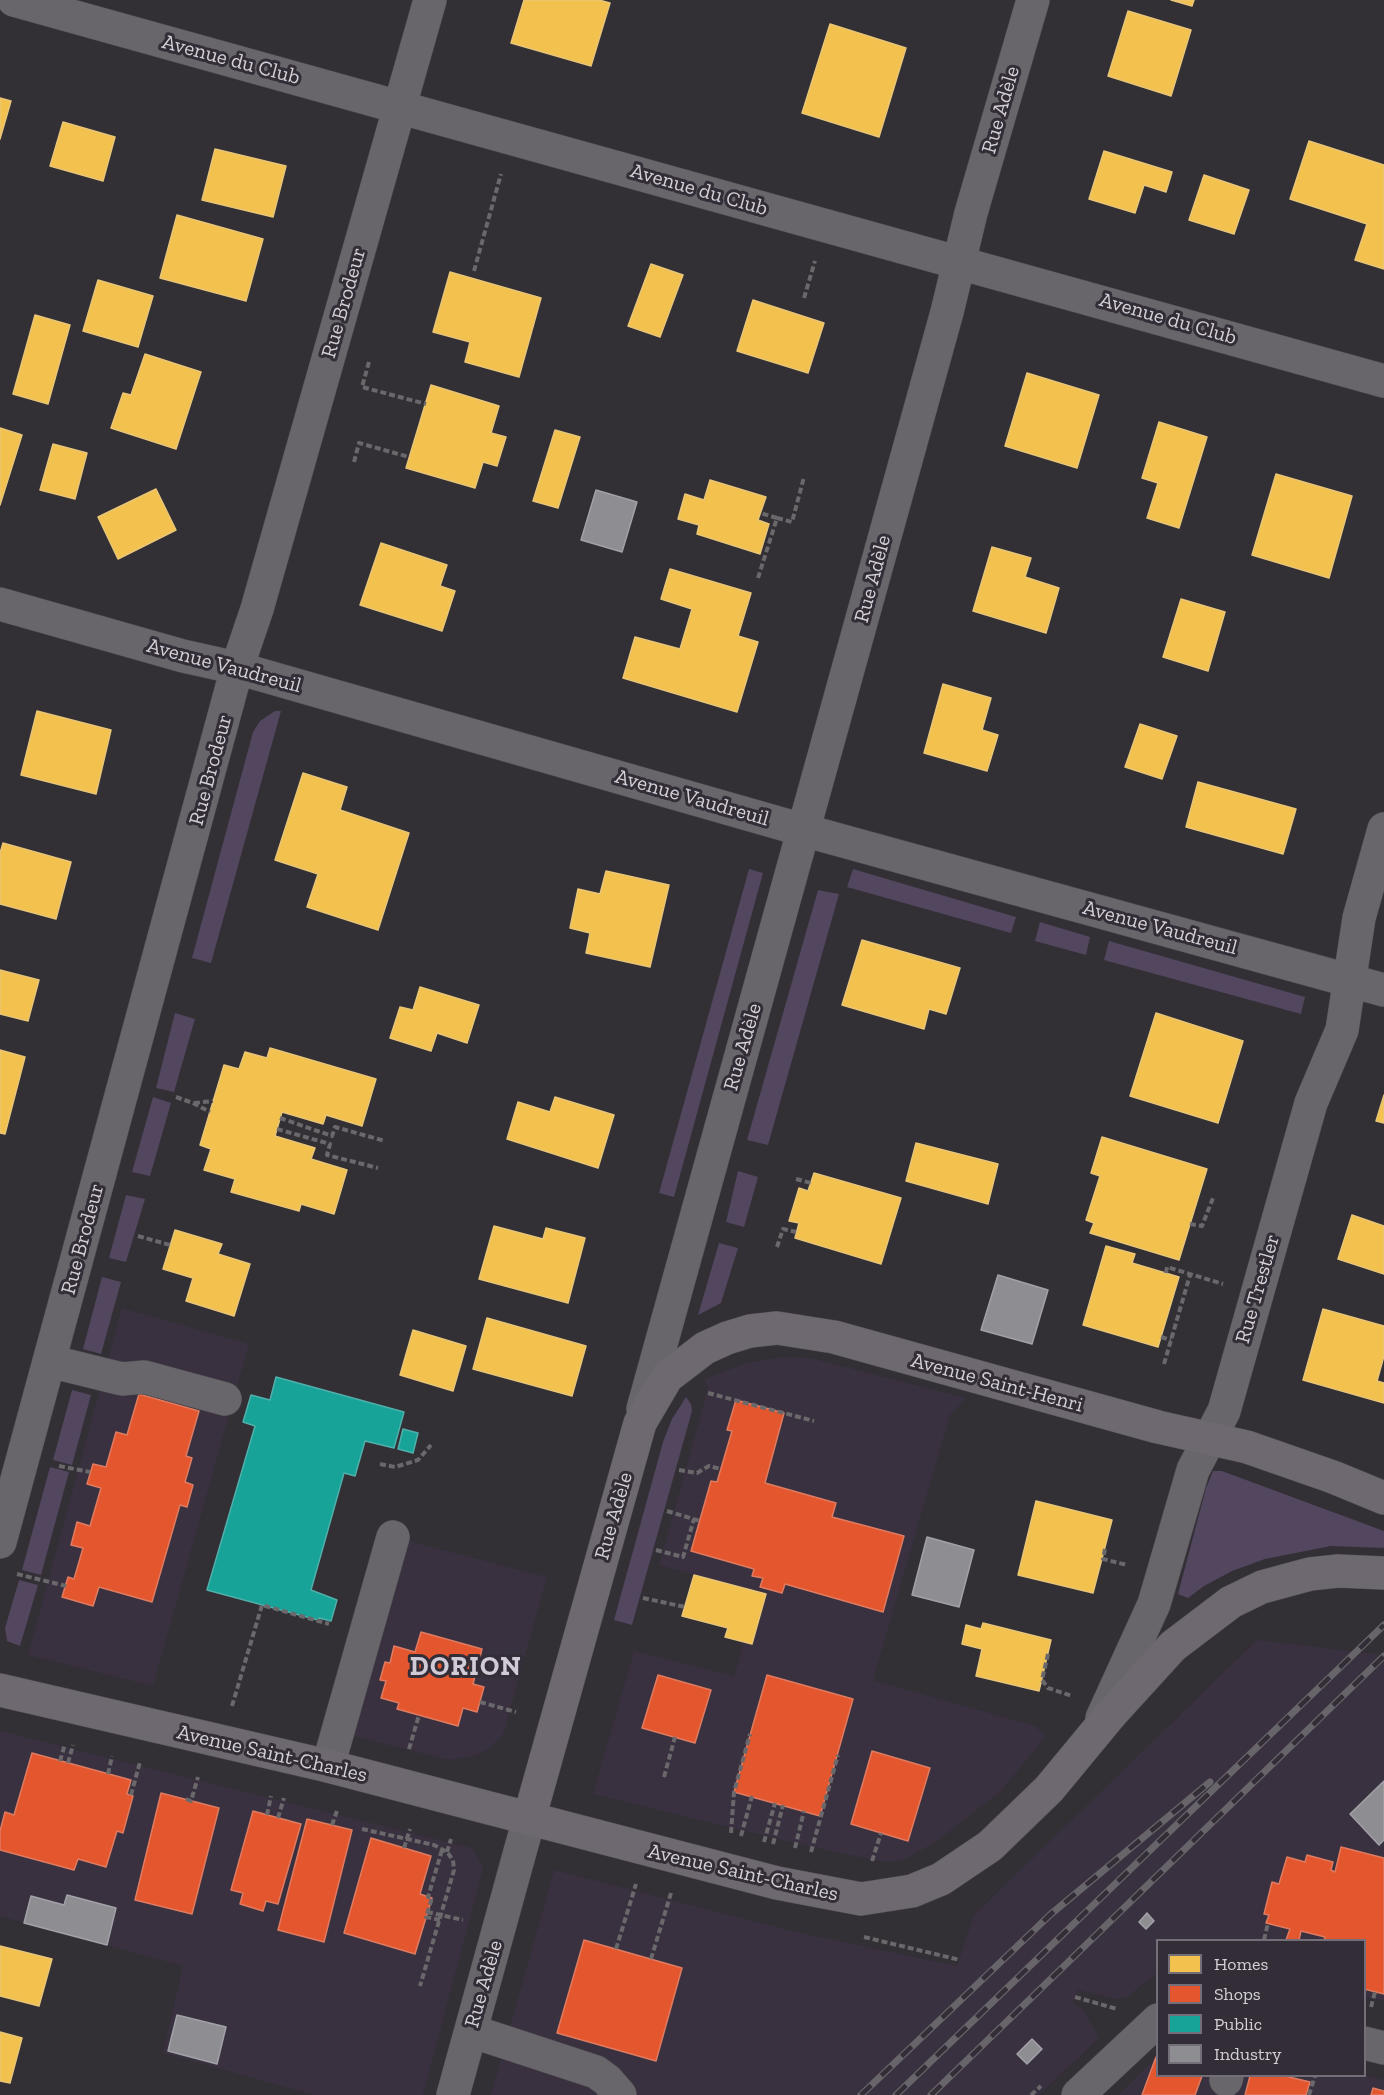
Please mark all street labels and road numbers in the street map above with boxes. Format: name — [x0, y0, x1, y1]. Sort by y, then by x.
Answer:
street label: Avenue du Club — [159, 30, 303, 90]
street label: Rue Adèle — [977, 63, 1025, 157]
street label: Avenue du Club — [628, 158, 770, 222]
street label: Rue Brodeur — [316, 245, 372, 361]
street label: Avenue du Club — [1097, 287, 1239, 351]
street label: Rue Adèle — [849, 532, 897, 626]
street label: Avenue Vaudreuil — [144, 633, 304, 699]
street label: Rue Brodeur — [184, 712, 238, 828]
street label: Avenue Vaudreuil — [612, 764, 772, 832]
street label: Avenue Vaudreuil — [1080, 895, 1240, 961]
street label: Rue Adèle — [719, 1000, 767, 1094]
street label: Rue Brodeur — [56, 1181, 110, 1297]
street label: Rue Trestler — [1230, 1232, 1286, 1346]
street label: Avenue Saint-Henri — [908, 1348, 1086, 1418]
street label: Rue Adèle — [590, 1469, 638, 1563]
street label: Avenue Saint-Charles — [174, 1720, 370, 1788]
street label: Avenue Saint-Charles — [645, 1839, 841, 1907]
street label: Rue Adèle — [460, 1937, 508, 2031]

